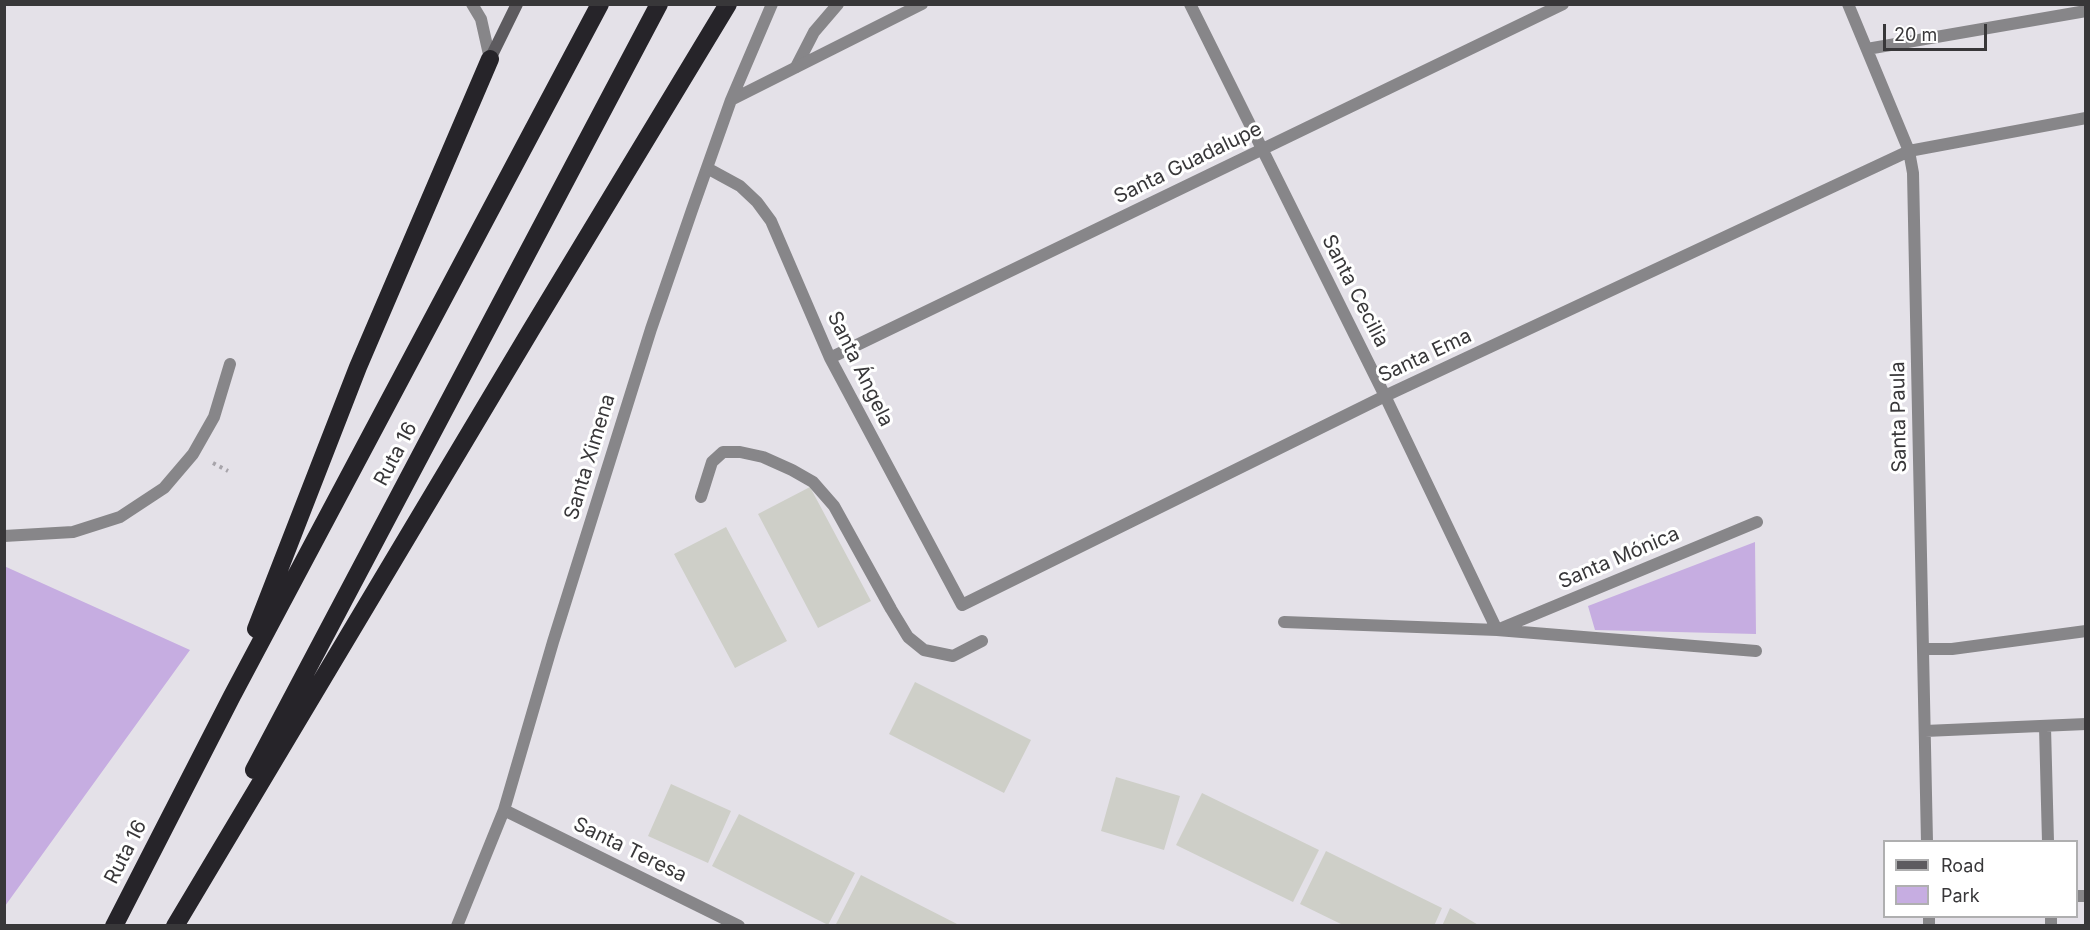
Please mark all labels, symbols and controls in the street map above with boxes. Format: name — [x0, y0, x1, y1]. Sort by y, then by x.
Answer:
scale bar — [1886, 12, 1990, 50]
text: 20 m — [1894, 24, 1937, 45]
street label: Santa Guadalupe — [1110, 117, 1266, 209]
street label: Santa Cecilia — [1316, 231, 1394, 351]
street label: Santa Ángela — [822, 308, 898, 430]
street label: Santa Ema — [1375, 324, 1475, 388]
street label: Santa Paula — [1886, 361, 1912, 473]
street label: Santa Ximena — [560, 391, 620, 523]
street label: Ruta 16 — [369, 418, 423, 490]
street label: Santa Mónica — [1555, 522, 1683, 594]
street label: Santa Teresa — [569, 812, 691, 888]
street label: Ruta 16 — [100, 816, 152, 888]
legend — [1883, 840, 2078, 918]
text: Road — [1941, 855, 1984, 876]
text: Park — [1941, 885, 1980, 906]

